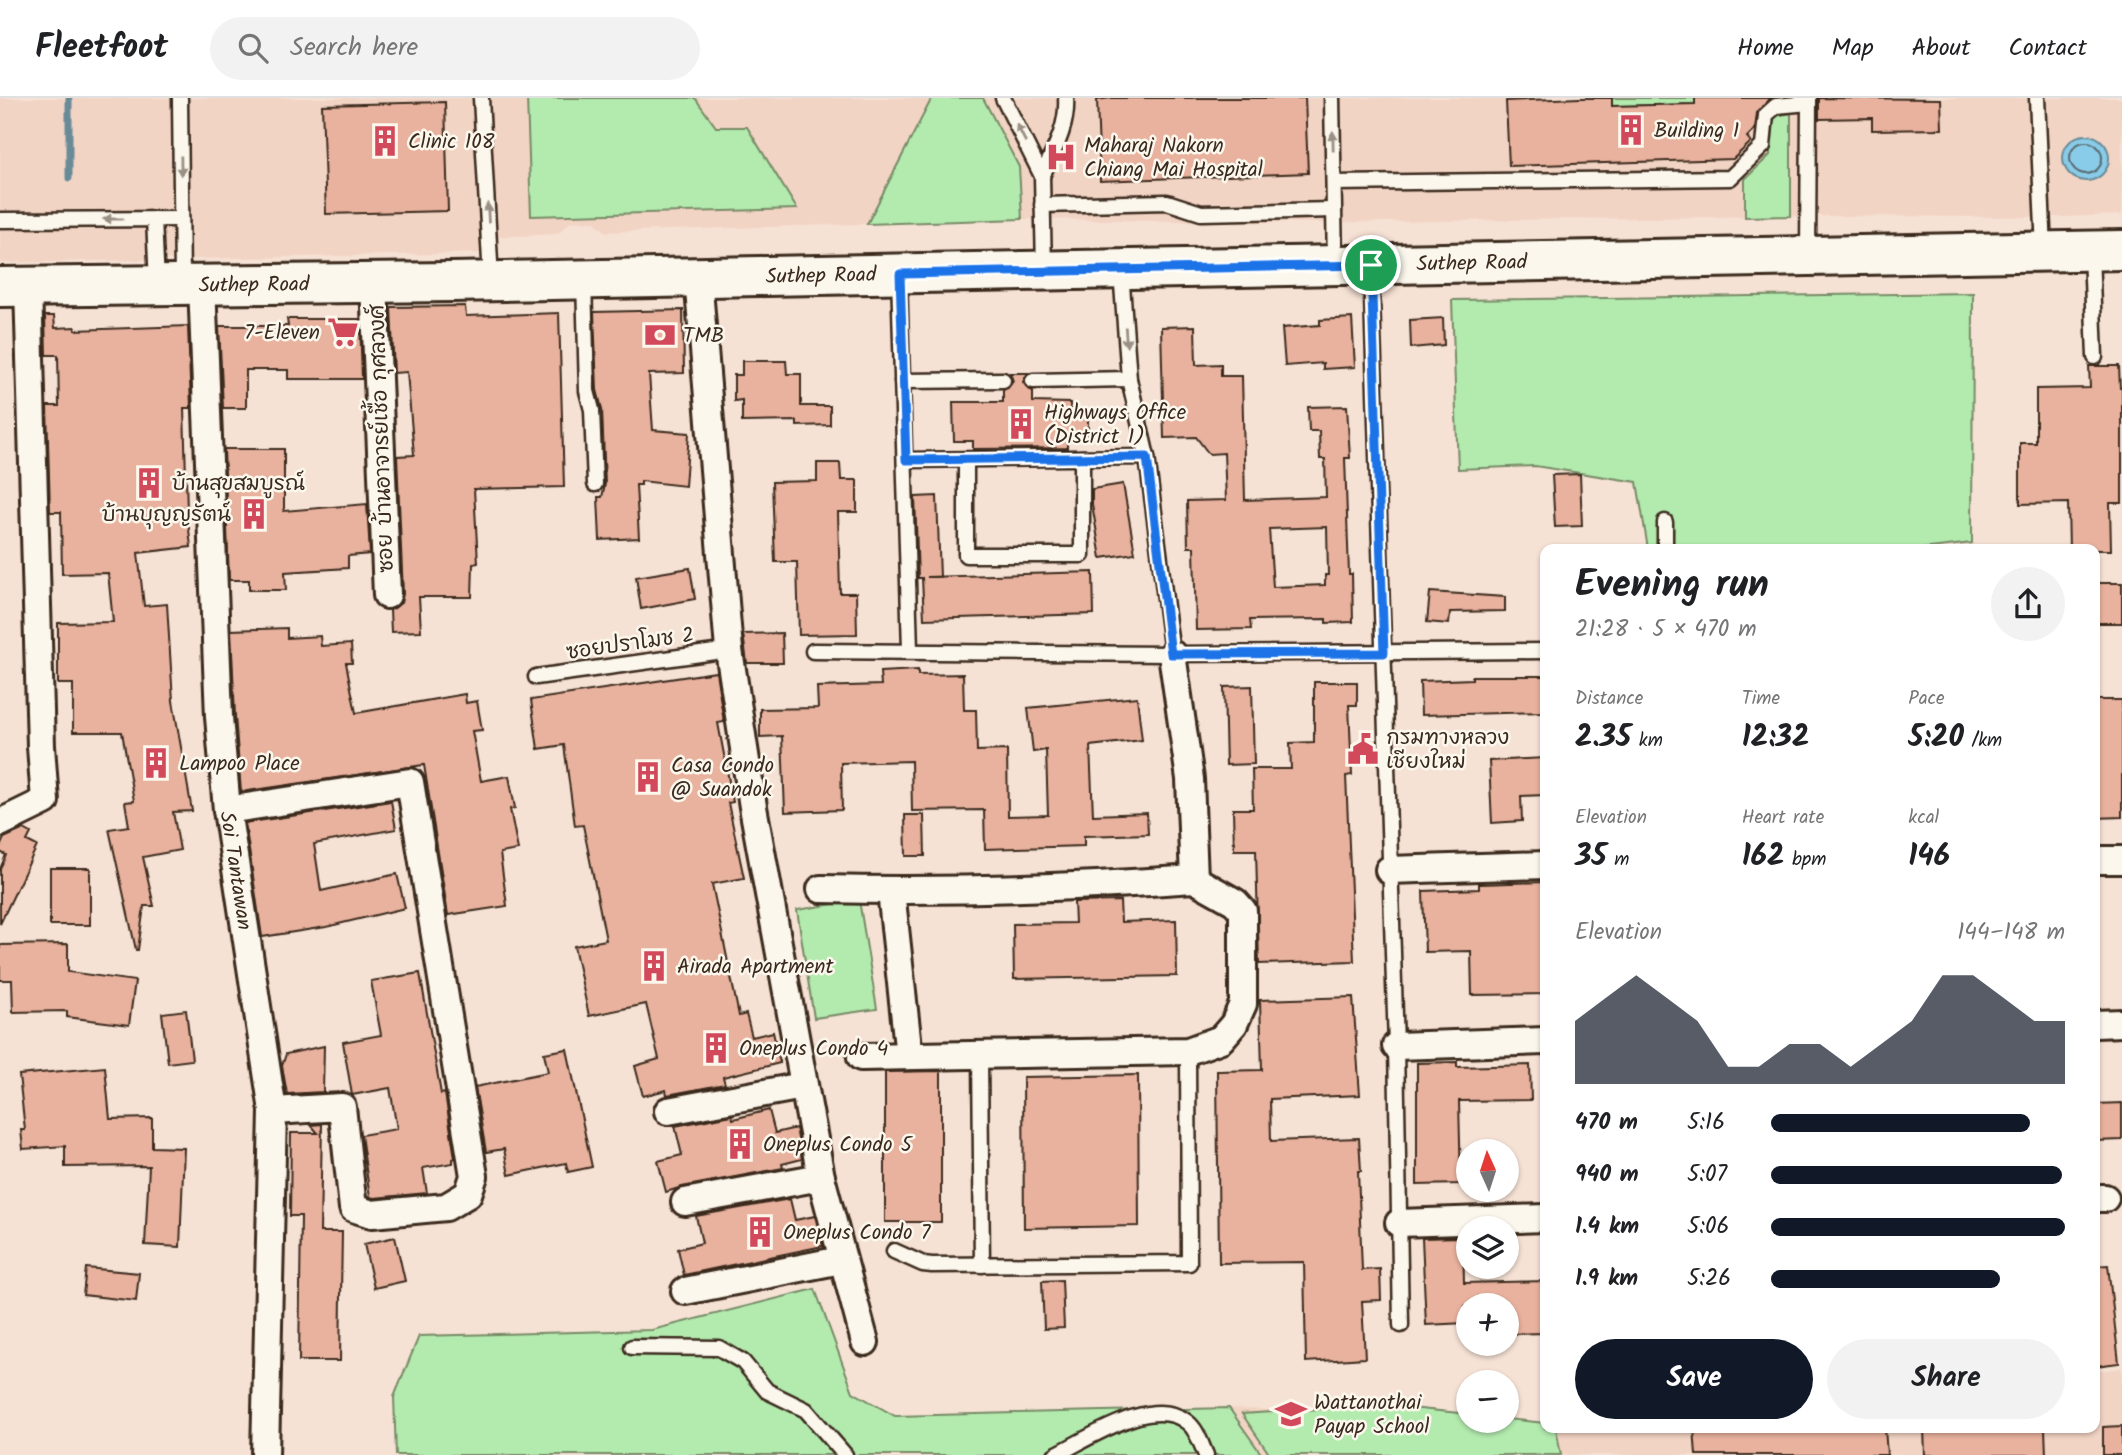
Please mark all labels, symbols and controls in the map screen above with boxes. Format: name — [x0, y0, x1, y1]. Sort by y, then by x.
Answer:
search box — [210, 17, 700, 80]
text: Fleetfoot — [35, 22, 168, 75]
text: Search here — [290, 27, 418, 69]
icon: search — [234, 29, 272, 67]
text: Home — [1737, 29, 1794, 68]
text: Map — [1832, 29, 1874, 68]
text: About — [1912, 29, 1970, 68]
text: Contact — [2008, 29, 2087, 68]
building icon: Building 1 — [1614, 113, 1648, 147]
place label: Building 1 — [1654, 115, 1739, 148]
one-way arrow — [1015, 123, 1026, 143]
building icon: Clinic 108 — [368, 124, 402, 158]
place label: Clinic 108 — [408, 126, 495, 159]
one-way arrow — [1327, 129, 1338, 151]
place label: Maharaj Nakorn Chiang Mai Hospital — [1084, 130, 1263, 187]
hospital icon: Maharaj Nakorn Chiang Mai Hospital — [1044, 140, 1078, 174]
one-way arrow — [175, 155, 186, 177]
one-way arrow — [482, 202, 493, 224]
one-way arrow — [102, 213, 124, 225]
pin — [1341, 235, 1401, 295]
icon: arrive — [1352, 246, 1390, 284]
street label: Suthep Road — [1416, 246, 1528, 282]
street label: Suthep Road — [765, 259, 877, 294]
street label: Suthep Road — [198, 269, 310, 303]
street label: ซอย บ้านอาจารย์เชื้อ กุศลวงศ์ — [357, 303, 404, 573]
supermarket icon: 7-Eleven — [326, 315, 360, 349]
place label: 7-Eleven — [244, 317, 320, 350]
bank icon: TMB — [643, 318, 677, 352]
place label: TMB — [683, 320, 724, 353]
one-way arrow — [1121, 327, 1132, 349]
place label: Highways Office (District 1) — [1044, 397, 1187, 454]
building icon: Highways Office (District 1) — [1004, 407, 1038, 441]
building icon: บ้านสุขสมบูรณ์ — [132, 466, 166, 500]
place label: บ้านสุขสมบูรณ์ — [172, 468, 305, 501]
building icon: บ้านบุญญรัตน์ — [237, 497, 271, 531]
place label: บ้านบุญญรัตน์ — [102, 499, 231, 532]
text: Evening run — [1575, 556, 1769, 616]
button: share — [1991, 567, 2065, 641]
text: 21:28 · 5 × 470 m — [1575, 612, 1757, 648]
street label: ซอยปราโมช 2 — [564, 619, 696, 670]
text: Distance — [1575, 684, 1643, 714]
text: Time — [1742, 684, 1780, 714]
text: Pace — [1908, 684, 1945, 714]
text: 2.35 — [1575, 714, 1631, 762]
text: 12:32 — [1742, 714, 1810, 762]
text: 5:20 — [1908, 714, 1964, 762]
place label: กรมทางหลวง เชียงใหม่ — [1386, 722, 1509, 779]
text: km — [1631, 726, 1663, 756]
text: /km — [1964, 726, 2002, 756]
public building icon: กรมทางหลวง เชียงใหม่ — [1346, 732, 1380, 766]
building icon: Lampoo Place — [139, 746, 173, 780]
place label: Lampoo Place — [179, 748, 300, 781]
place label: Casa Condo @ Suandok — [671, 750, 774, 807]
building icon: Casa Condo @ Suandok — [631, 760, 665, 794]
text: Elevation — [1575, 803, 1647, 833]
text: Heart rate — [1742, 803, 1824, 833]
text: kcal — [1908, 803, 1939, 833]
street label: Soi Tantawan — [209, 809, 260, 932]
text: 35 — [1575, 833, 1607, 881]
text: 162 — [1742, 833, 1784, 881]
text: 146 — [1908, 833, 1950, 881]
text: m — [1607, 845, 1629, 875]
text: bpm — [1784, 845, 1826, 875]
text: Elevation — [1575, 915, 1662, 951]
text: 144–148 m — [1957, 915, 2065, 951]
building icon: Airada Apartment — [637, 949, 671, 983]
place label: Airada Apartment — [677, 951, 834, 984]
building icon: Oneplus Condo 4 — [699, 1031, 733, 1065]
place label: Oneplus Condo 4 — [739, 1033, 888, 1066]
text: 470 m — [1575, 1105, 1638, 1141]
text: 5:16 — [1687, 1105, 1725, 1141]
building icon: Oneplus Condo 5 — [723, 1127, 757, 1161]
place label: Oneplus Condo 5 — [763, 1129, 914, 1162]
north arrow — [1456, 1139, 1519, 1202]
map controls — [1456, 1139, 1519, 1433]
text: 940 m — [1575, 1157, 1639, 1193]
text: 5:07 — [1687, 1157, 1727, 1193]
text: 1.4 km — [1575, 1209, 1639, 1245]
text: 5:06 — [1687, 1209, 1729, 1245]
building icon: Oneplus Condo 7 — [743, 1215, 777, 1249]
button: layers — [1456, 1216, 1519, 1279]
place label: Oneplus Condo 7 — [783, 1217, 932, 1250]
text: 1.9 km — [1575, 1261, 1638, 1297]
text: 5:26 — [1687, 1261, 1731, 1297]
button: + — [1456, 1293, 1519, 1356]
button: Save — [1575, 1339, 1813, 1419]
button: Share — [1827, 1339, 2065, 1419]
button: − — [1456, 1370, 1519, 1433]
place label: Wattanothai Payap School — [1314, 1387, 1429, 1444]
school or university icon: Wattanothai Payap School — [1274, 1397, 1308, 1431]

